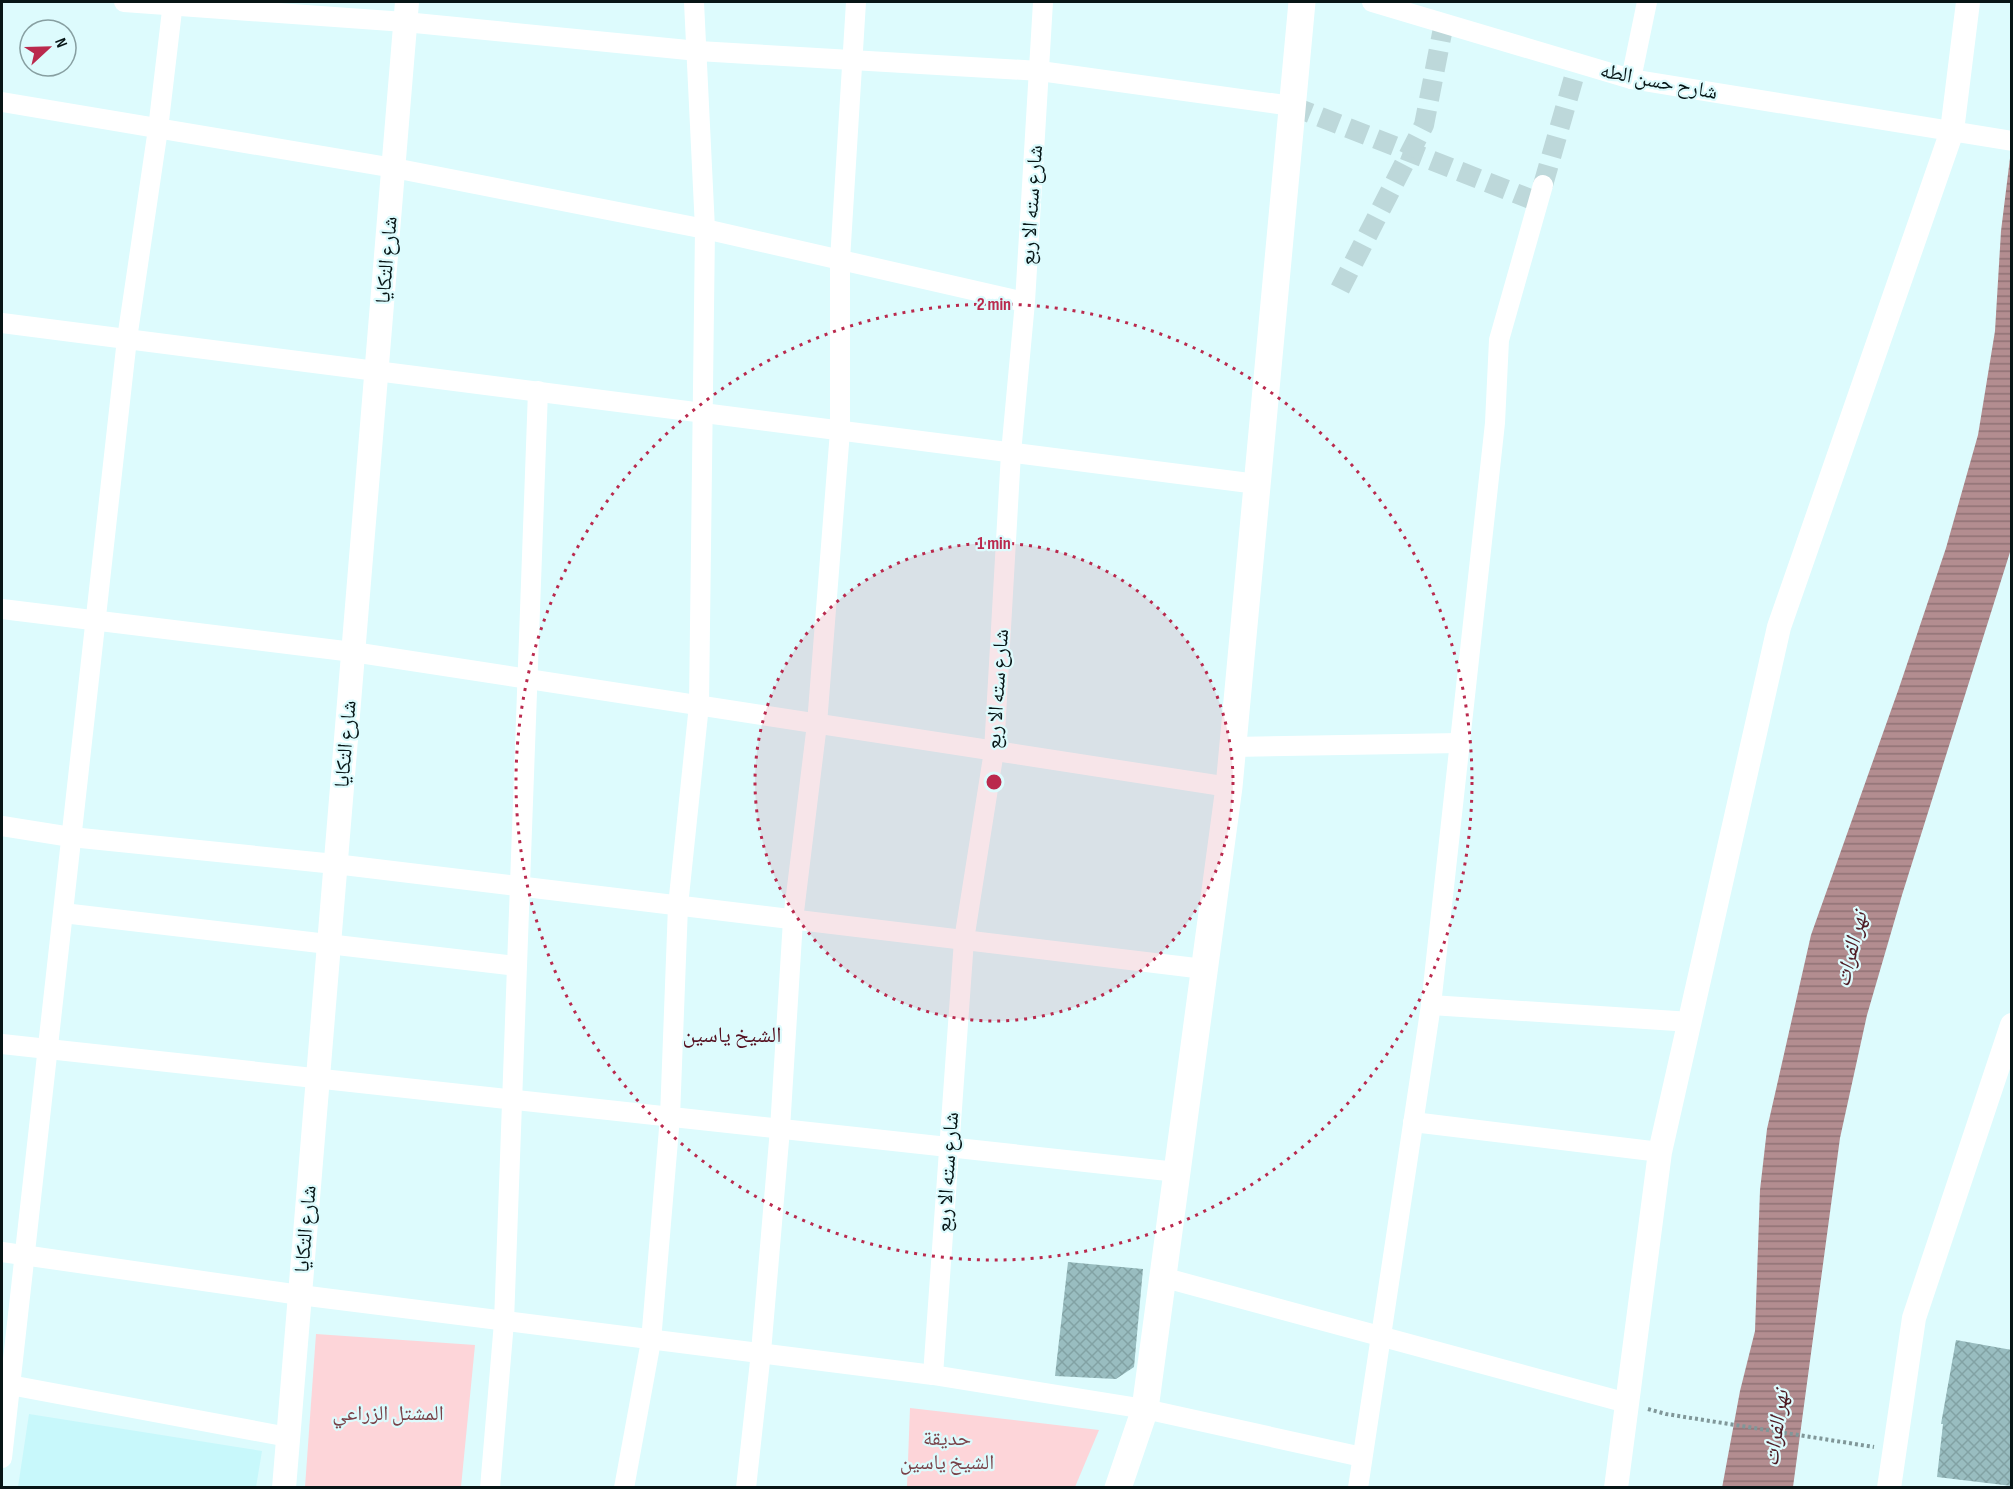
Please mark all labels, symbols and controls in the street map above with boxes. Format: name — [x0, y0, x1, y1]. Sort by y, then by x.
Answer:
north arrow — [18, 18, 78, 78]
text: N — [50, 35, 71, 50]
street label: شارح حسن الطه — [1598, 58, 1720, 105]
street label: شارع سته الا ربع — [1015, 144, 1048, 266]
street label: شارع التكايا — [370, 215, 403, 305]
text: 2 min — [977, 294, 1011, 315]
text: 1 min — [977, 533, 1011, 554]
street label: شارع سته الا ربع — [981, 628, 1014, 750]
street label: شارع التكايا — [329, 699, 362, 789]
centre of rings — [984, 772, 1004, 792]
water label: نهر الفرات — [1829, 906, 1875, 990]
district label: الشيخ ياسين — [683, 1022, 781, 1049]
street label: شارع سته الا ربع — [931, 1111, 964, 1233]
street label: شارع التكايا — [289, 1184, 322, 1274]
water label: نهر الفرات — [1758, 1385, 1796, 1468]
park label: المشتل الزراعي — [332, 1401, 444, 1429]
park label: حديقة الشيخ ياسين — [900, 1426, 994, 1475]

